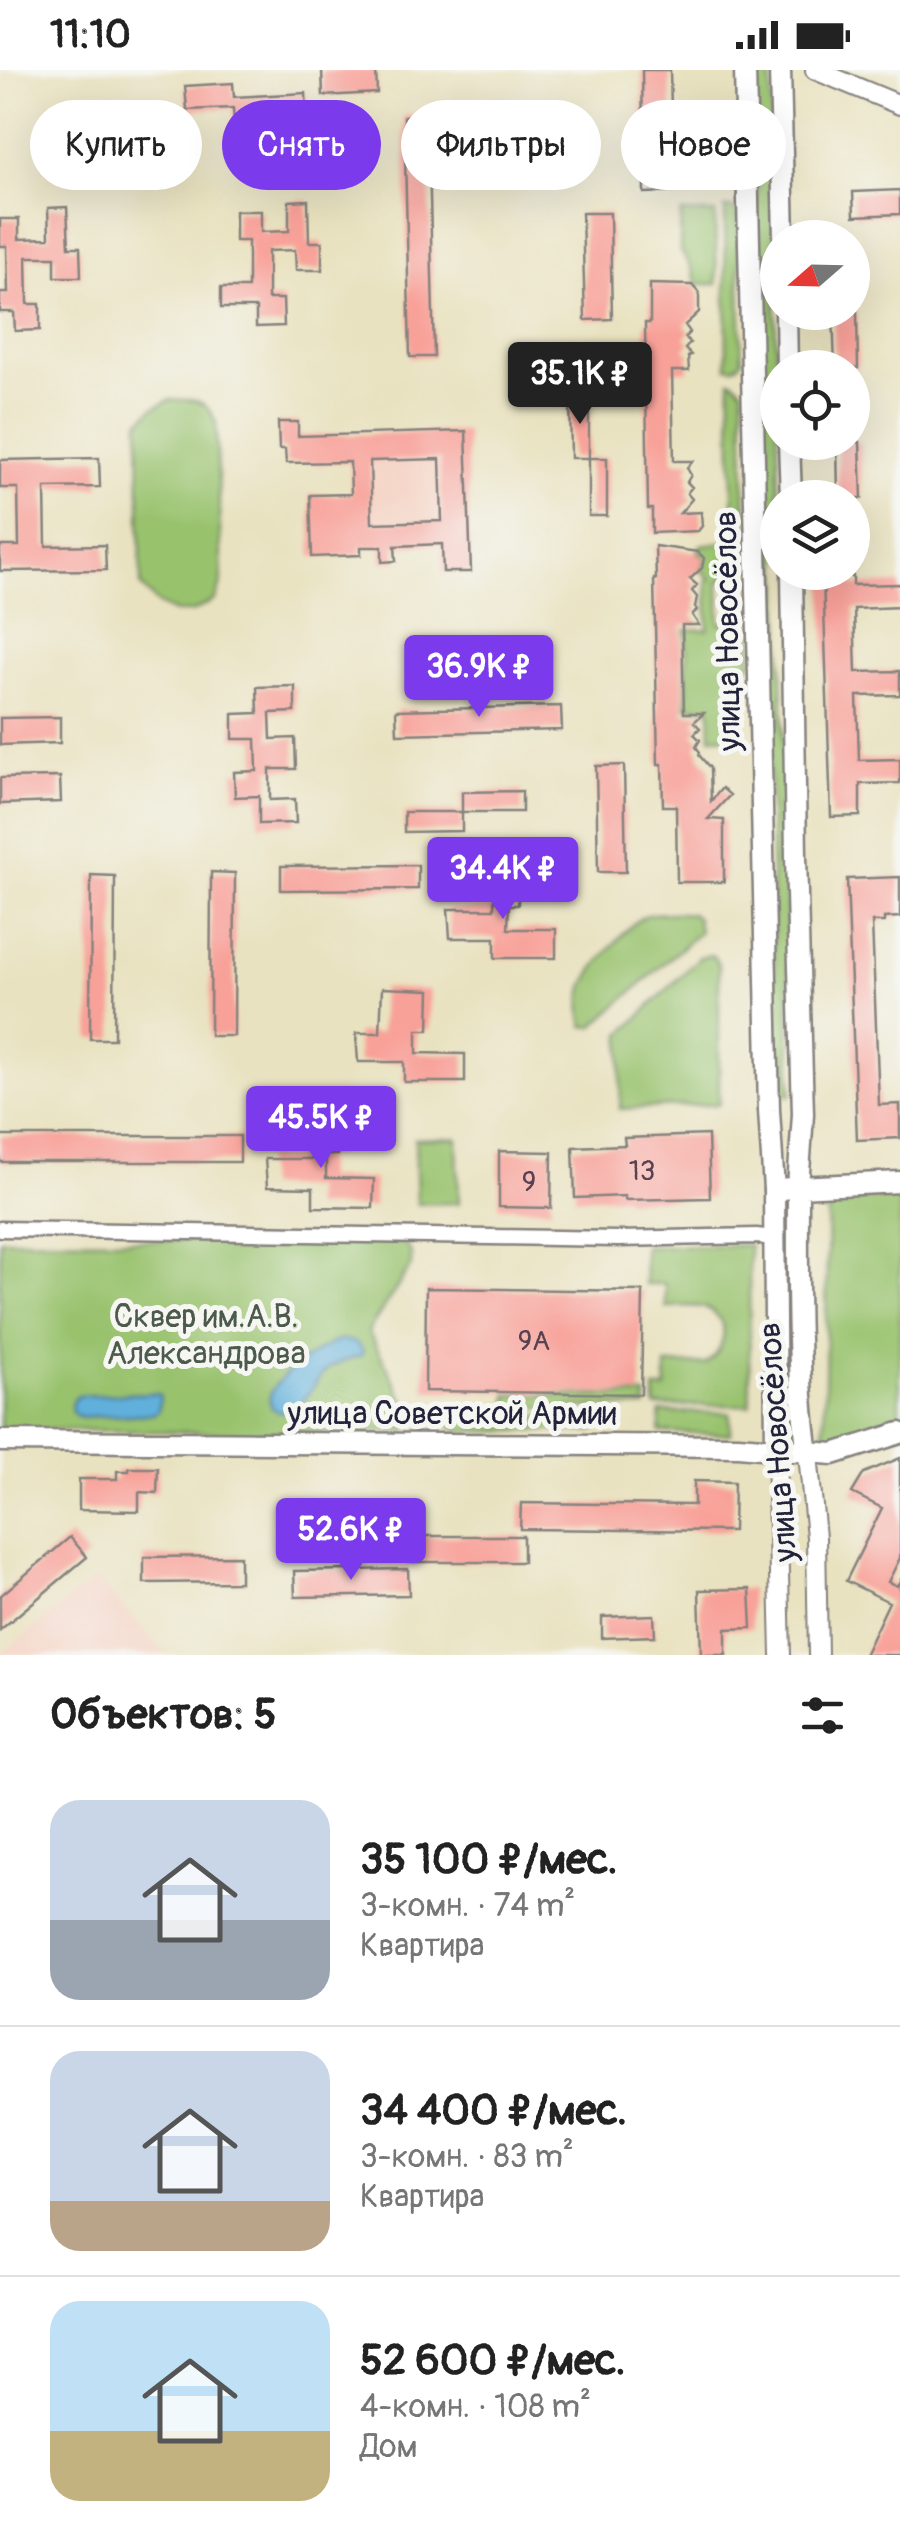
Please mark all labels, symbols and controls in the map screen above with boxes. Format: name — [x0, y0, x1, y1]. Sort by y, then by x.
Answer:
text: 11:10 — [50, 11, 131, 59]
chip: Купить — [30, 100, 202, 190]
chip: Снять — [222, 100, 381, 190]
chip: Фильтры — [401, 100, 601, 190]
chip: Новое — [621, 100, 786, 190]
north arrow — [760, 220, 870, 330]
map controls — [760, 220, 870, 590]
pin: 35.1K ₽ — [488, 342, 672, 427]
button: locate — [760, 350, 870, 460]
text: 35.1K ₽ — [530, 354, 630, 394]
button: layers — [760, 480, 870, 590]
street label: улица Новосёлов — [706, 511, 750, 752]
pin: 36.9K ₽ — [387, 635, 571, 720]
text: 36.9K ₽ — [426, 647, 532, 687]
pin: 34.4K ₽ — [411, 837, 595, 922]
text: 34.4K ₽ — [449, 849, 557, 889]
pin: 45.5K ₽ — [229, 1086, 413, 1171]
text: 45.5K ₽ — [268, 1098, 374, 1138]
house number: 13 — [629, 1154, 655, 1189]
house number: 9 — [522, 1165, 536, 1200]
park label: Сквер им.А.В. Александрова — [106, 1297, 306, 1374]
street label: улица Новосёлов — [750, 1321, 806, 1564]
house number: 9А — [518, 1324, 550, 1359]
street label: улица Советской Армии — [287, 1394, 616, 1434]
pin: 52.6K ₽ — [259, 1498, 443, 1583]
text: 52.6K ₽ — [298, 1510, 404, 1550]
icon: filters — [795, 1688, 850, 1743]
text: Объектов: 5 — [50, 1689, 277, 1741]
text: 35 100 ₽/мес. — [360, 1834, 617, 1886]
icon: home — [130, 1840, 250, 1960]
text: 3-комн. · 74 m² — [360, 1886, 575, 1926]
text: Квартира — [360, 1926, 484, 1966]
text: 34 400 ₽/мес. — [360, 2085, 627, 2137]
icon: home — [130, 2091, 250, 2211]
text: 3-комн. · 83 m² — [360, 2137, 574, 2177]
text: Квартира — [360, 2177, 484, 2217]
text: 52 600 ₽/мес. — [360, 2335, 625, 2387]
icon: home — [130, 2341, 250, 2461]
text: 4-комн. · 108 m² — [360, 2387, 591, 2427]
text: Дом — [360, 2427, 417, 2467]

